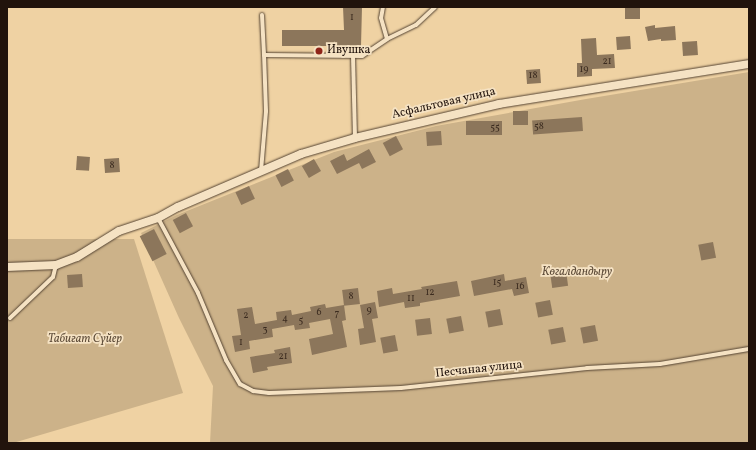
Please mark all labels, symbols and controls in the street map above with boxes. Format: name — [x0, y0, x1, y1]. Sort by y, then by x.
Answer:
house number: 1 — [350, 12, 354, 24]
place label: Ивушка — [327, 44, 370, 58]
marker: Ивушка — [314, 46, 324, 56]
house number: 21 — [602, 56, 612, 68]
house number: 19 — [579, 64, 589, 76]
house number: 18 — [529, 70, 537, 82]
street label: Асфальтовая улица — [390, 85, 498, 123]
house number: 58 — [534, 121, 544, 133]
house number: 55 — [490, 122, 500, 134]
house number: 8 — [109, 160, 115, 172]
park label: Көгалдандыру — [542, 266, 612, 280]
house number: 15 — [493, 277, 501, 289]
house number: 16 — [516, 281, 524, 293]
house number: 12 — [425, 287, 435, 299]
house number: 8 — [348, 291, 354, 303]
house number: 11 — [407, 293, 415, 305]
house number: 9 — [366, 305, 372, 317]
house number: 6 — [316, 307, 322, 319]
house number: 7 — [335, 308, 339, 320]
house number: 2 — [243, 310, 249, 322]
house number: 4 — [282, 313, 288, 325]
house number: 5 — [299, 315, 303, 327]
house number: 3 — [262, 324, 268, 336]
park label: Табиғат Сүйер — [48, 333, 122, 347]
house number: 1 — [239, 337, 243, 349]
house number: 21 — [278, 351, 288, 363]
street label: Песчаная улица — [435, 358, 523, 382]

